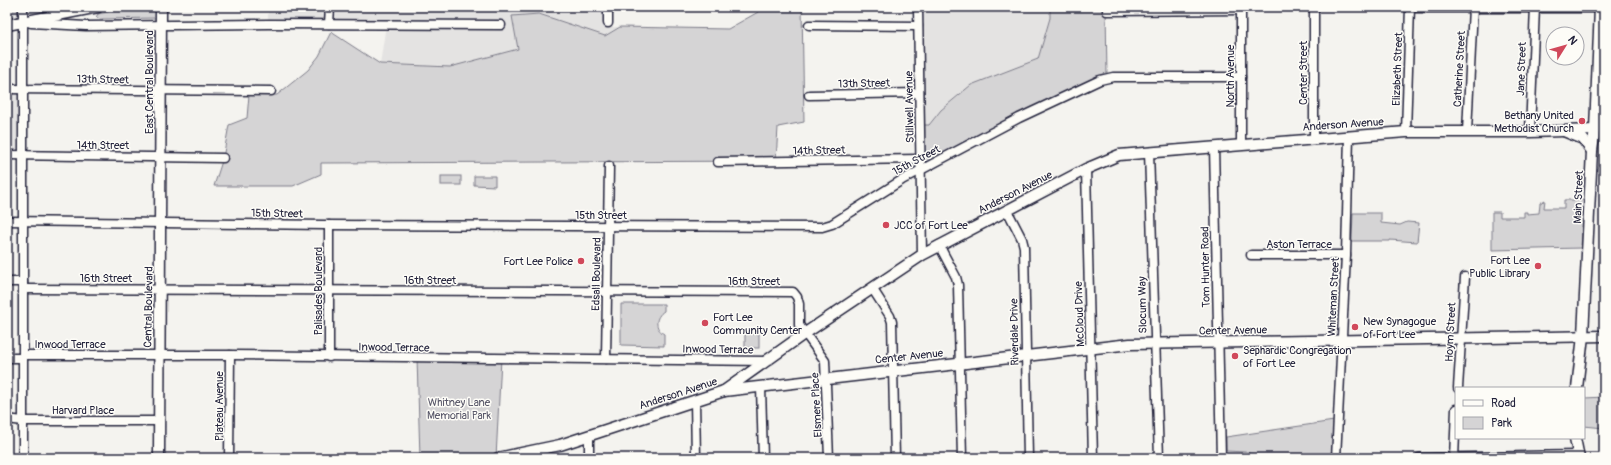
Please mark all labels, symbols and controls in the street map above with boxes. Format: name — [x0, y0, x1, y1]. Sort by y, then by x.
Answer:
north arrow — [1545, 26, 1585, 66]
street label: East Central Boulevard — [143, 30, 156, 134]
street label: Catherine Street — [1451, 30, 1468, 107]
street label: Elizabeth Street — [1390, 31, 1405, 106]
text: N — [1565, 33, 1580, 48]
street label: Center Street — [1297, 40, 1310, 105]
street label: Jane Street — [1514, 41, 1529, 96]
street label: North Avenue — [1224, 44, 1237, 108]
street label: Stillwell Avenue — [902, 70, 917, 143]
street label: 13th Street — [77, 73, 130, 86]
street label: 13th Street — [838, 77, 891, 90]
place label: Bethany United Methodist Church — [1494, 109, 1574, 135]
street label: Anderson Avenue — [1302, 115, 1385, 134]
marker: Bethany United Methodist Church — [1577, 116, 1587, 126]
street label: 14th Street — [77, 139, 130, 152]
street label: 15th Street — [890, 142, 943, 178]
street label: 14th Street — [793, 144, 846, 157]
street label: Anderson Avenue — [976, 168, 1055, 217]
street label: Main Street — [1571, 170, 1586, 224]
street label: 15th Street — [251, 207, 304, 220]
street label: 15th Street — [575, 209, 628, 222]
place label: JCC of Fort Lee — [894, 219, 968, 232]
marker: JCC of Fort Lee — [881, 220, 891, 230]
street label: Tom Hunter Road — [1198, 226, 1213, 308]
street label: Edsall Boulevard — [589, 237, 604, 311]
street label: Aston Terrace — [1266, 238, 1332, 251]
street label: Palisades Boulevard — [312, 247, 325, 335]
place label: Fort Lee Public Library — [1469, 254, 1531, 280]
place label: Fort Lee Police — [503, 255, 574, 268]
marker: Fort Lee Police — [576, 256, 586, 266]
street label: Whiteman Street — [1325, 256, 1342, 337]
marker: Fort Lee Public Library — [1533, 261, 1543, 271]
street label: Central Boulevard — [141, 266, 156, 348]
street label: 16th Street — [80, 272, 133, 285]
street label: 16th Street — [404, 274, 457, 287]
street label: 16th Street — [728, 275, 781, 288]
street label: Slocum Way — [1135, 276, 1149, 334]
street label: McCloud Drive — [1072, 280, 1087, 347]
street label: Riverdale Drive — [1007, 298, 1022, 366]
street label: Hoym Street — [1442, 301, 1459, 362]
place label: Fort Lee Community Center — [713, 311, 802, 337]
place label: New Synagogue of Fort Lee — [1363, 315, 1437, 341]
marker: Fort Lee Community Center — [700, 318, 710, 328]
marker: New Synagogue of Fort Lee — [1350, 322, 1360, 332]
street label: Center Avenue — [1199, 323, 1268, 338]
street label: Inwood Terrace — [34, 338, 106, 351]
street label: Inwood Terrace — [358, 340, 430, 355]
street label: Inwood Terrace — [682, 342, 754, 357]
place label: Sephardic Congregation of Fort Lee — [1243, 344, 1352, 370]
street label: Center Avenue — [875, 346, 944, 367]
marker: Sephardic Congregation of Fort Lee — [1230, 351, 1240, 361]
street label: Plateau Avenue — [213, 370, 226, 441]
street label: Elsmere Place — [808, 372, 825, 438]
street label: Anderson Avenue — [637, 375, 719, 412]
legend — [1455, 387, 1585, 439]
park label: Whitney Lane Memorial Park — [427, 396, 491, 422]
text: Road — [1491, 396, 1516, 411]
street label: Harvard Place — [52, 404, 115, 417]
text: Park — [1491, 416, 1512, 431]

